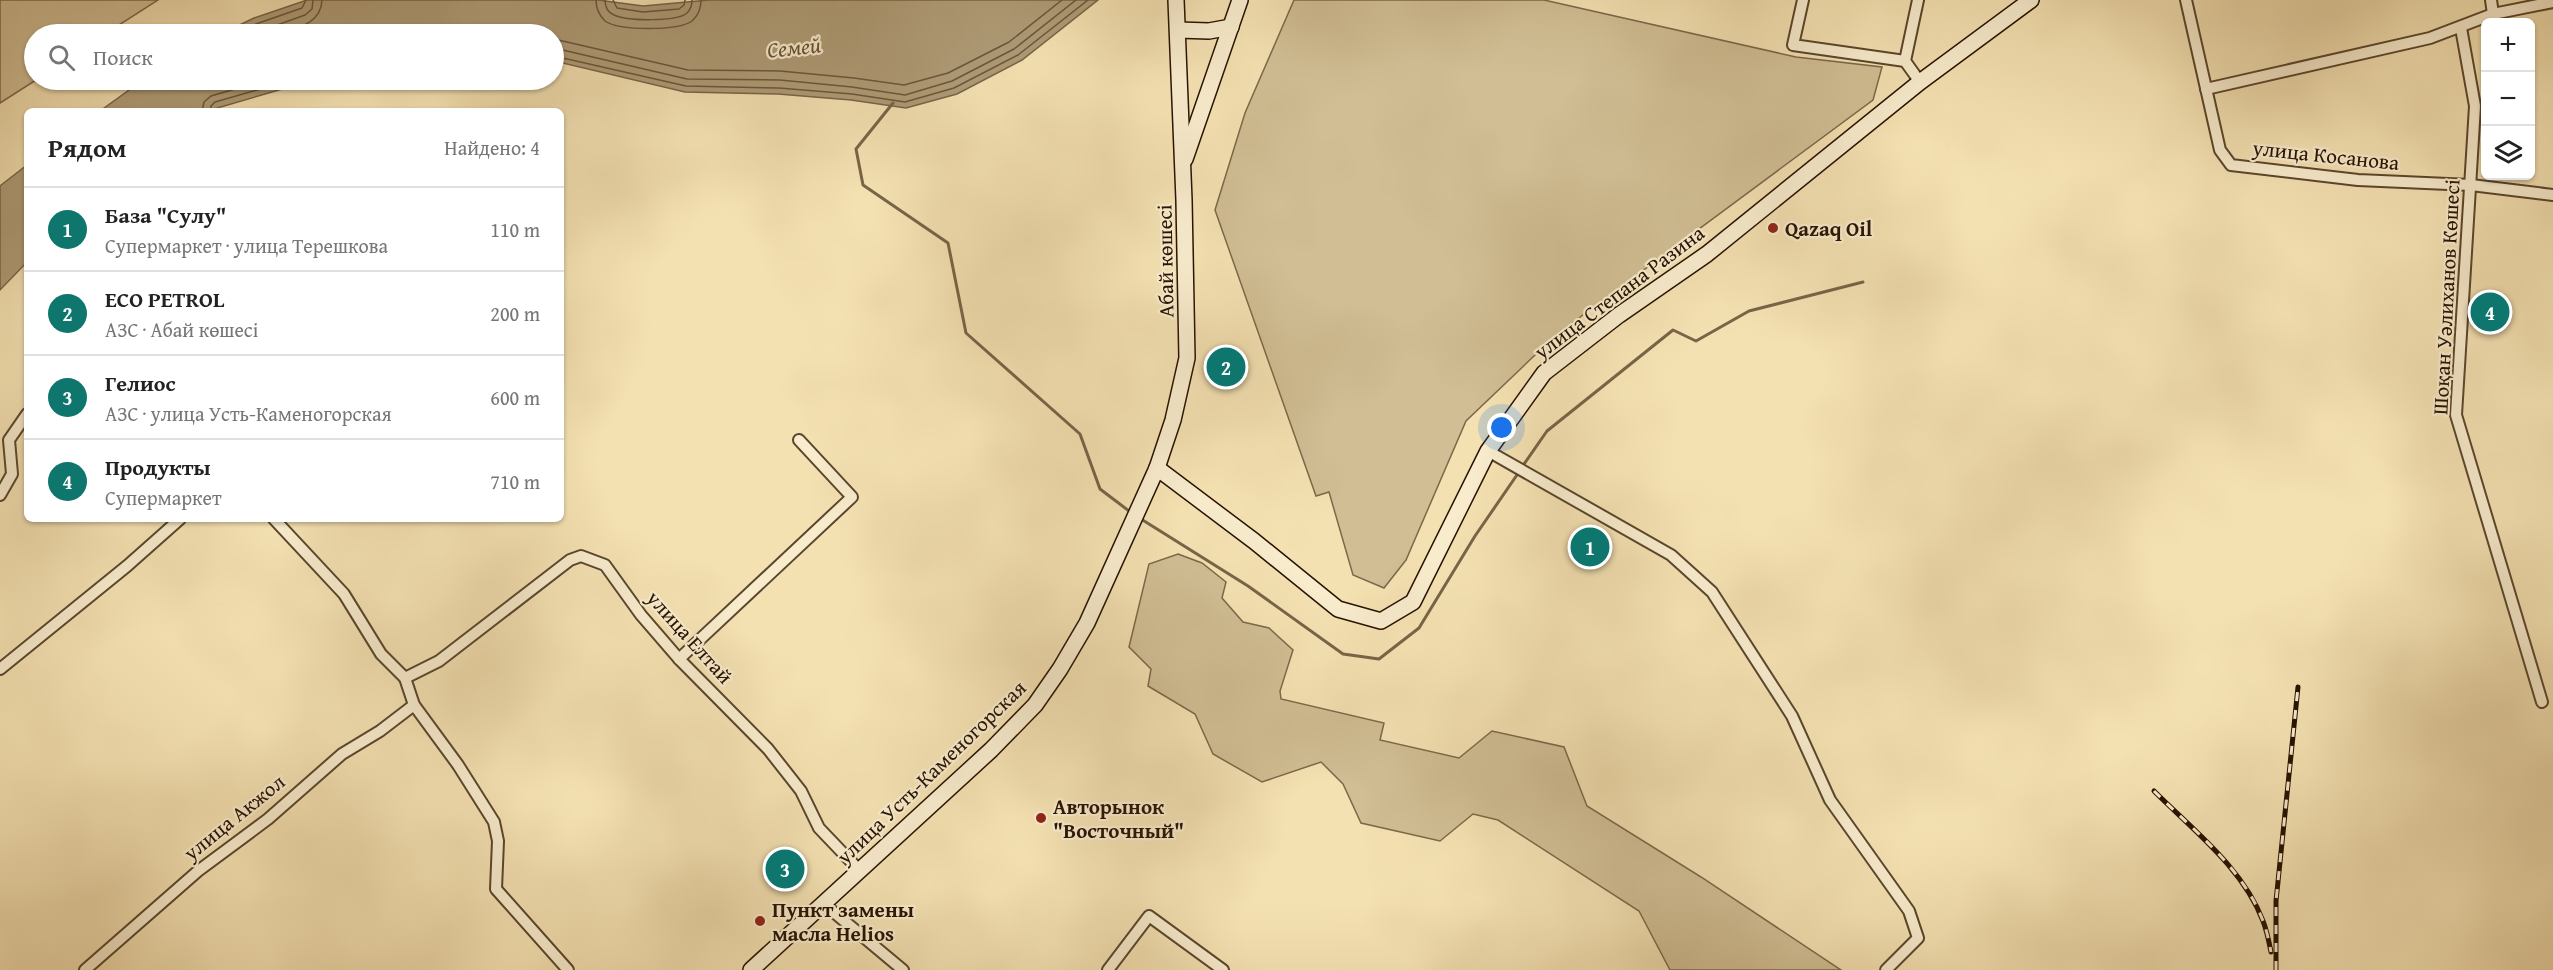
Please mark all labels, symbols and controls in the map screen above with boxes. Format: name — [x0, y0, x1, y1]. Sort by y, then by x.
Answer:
map controls — [2481, 18, 2535, 180]
button: + — [2481, 18, 2535, 72]
search box — [24, 24, 564, 90]
water label: Семей — [765, 28, 823, 66]
icon: search — [45, 41, 78, 74]
text: Поиск — [93, 41, 153, 73]
button: − — [2481, 72, 2535, 126]
button: layers — [2481, 126, 2535, 180]
text: Рядом — [48, 128, 126, 167]
street label: улица Косанова — [2250, 132, 2401, 178]
text: Найдено: 4 — [444, 133, 540, 162]
street label: Шоқан Уәлиханов Көшесі — [2424, 178, 2468, 416]
text: База "Сулу" — [105, 199, 226, 231]
street label: Абай көшесі — [1149, 204, 1181, 318]
place label: Qazaq Oil — [1785, 213, 1873, 244]
text: 1 — [62, 215, 73, 244]
text: 110 m — [490, 215, 540, 244]
street label: улица Степана Разина — [1526, 218, 1711, 367]
marker: Qazaq Oil — [1766, 221, 1780, 235]
text: Супермаркет · улица Терешкова — [105, 231, 388, 260]
text: ECO PETROL — [105, 283, 224, 315]
pin: 4 — [2470, 290, 2510, 334]
text: 2 — [62, 299, 73, 328]
text: 200 m — [490, 299, 540, 328]
text: АЗС · Абай көшесі — [105, 315, 258, 344]
pin: 2 — [1206, 344, 1246, 389]
text: Гелиос — [105, 367, 176, 399]
text: 3 — [62, 383, 73, 412]
text: 600 m — [490, 383, 540, 412]
text: АЗС · улица Усть-Каменогорская — [105, 399, 392, 428]
your location — [1487, 413, 1516, 442]
text: Продукты — [105, 451, 211, 483]
text: 4 — [62, 467, 73, 496]
text: 710 m — [490, 467, 540, 496]
text: Супермаркет — [105, 483, 222, 512]
pin: 1 — [1570, 524, 1610, 570]
street label: улица Елтай — [639, 583, 740, 691]
street label: улица Усть-Каменогорская — [828, 673, 1033, 872]
street label: улица Акжол — [176, 766, 292, 868]
place label: Авторынок "Восточный" — [1053, 791, 1184, 846]
marker: Авторынок "Восточный" — [1034, 811, 1048, 825]
pin: 3 — [766, 846, 804, 892]
place label: Пункт замены масла Helios — [772, 894, 914, 949]
marker: Пункт замены масла Helios — [753, 914, 767, 928]

